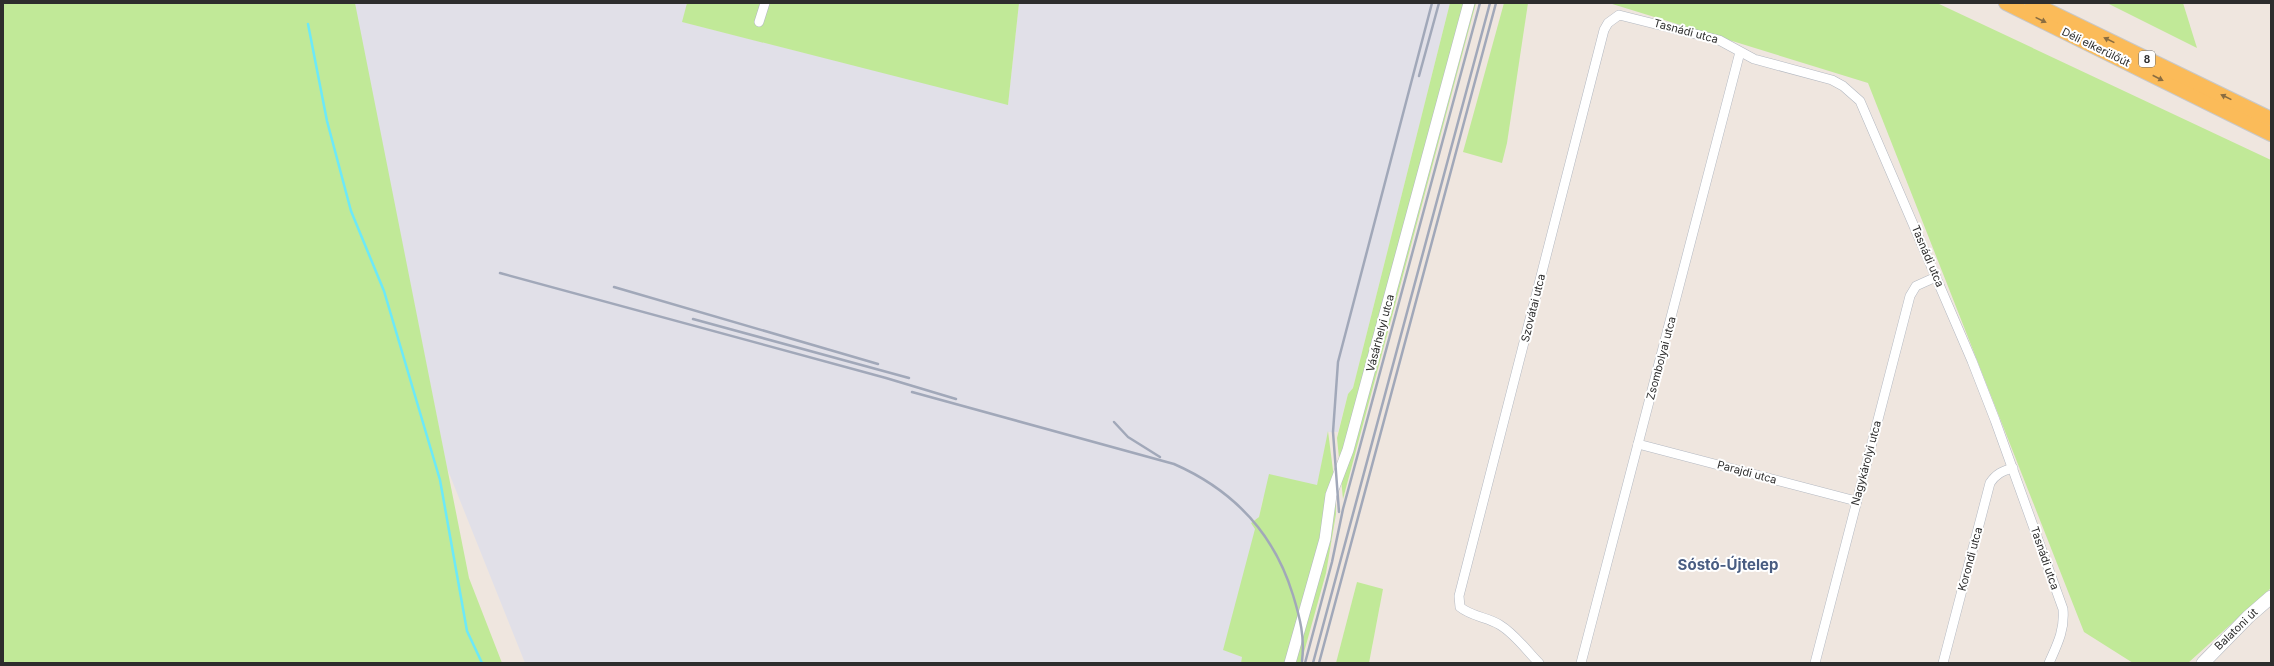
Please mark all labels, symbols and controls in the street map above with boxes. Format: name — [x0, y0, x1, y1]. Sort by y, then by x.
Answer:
street label: Tasnádi utca — [1652, 16, 1720, 46]
one-way arrow — [2035, 17, 2047, 23]
street label: Déli elkerülőút — [2060, 24, 2133, 70]
one-way arrow — [2103, 37, 2115, 43]
road number: 8 — [2139, 51, 2155, 67]
one-way arrow — [2152, 75, 2163, 81]
one-way arrow — [2220, 94, 2232, 100]
street label: Tasnádi utca — [1909, 223, 1947, 289]
street label: Szovátai utca — [1518, 272, 1548, 344]
street label: Vásárhelyi utca — [1363, 293, 1397, 373]
street label: Zsombolyai utca — [1643, 315, 1679, 401]
street label: Nagykárolyi utca — [1848, 419, 1884, 507]
street label: Parajdi utca — [1716, 457, 1778, 487]
street label: Korondi utca — [1955, 525, 1985, 593]
street label: Tasnádi utca — [2028, 525, 2062, 591]
district label: Sóstó-Újtelep — [1678, 555, 1778, 574]
street label: Balatoni út — [2211, 605, 2261, 653]

